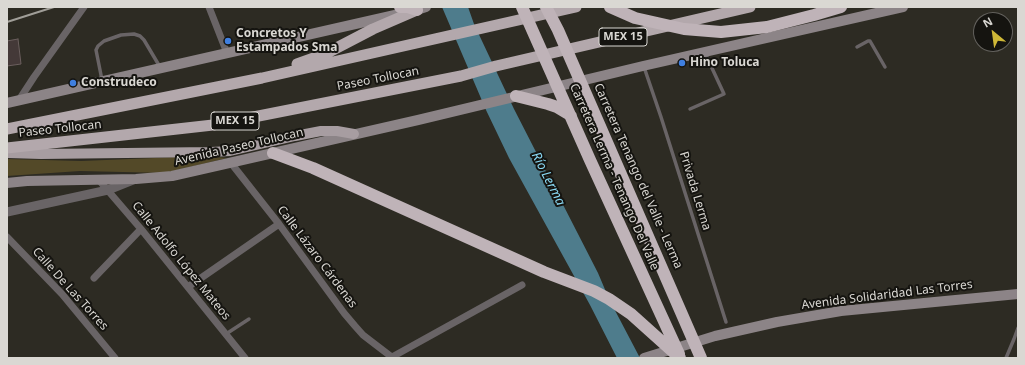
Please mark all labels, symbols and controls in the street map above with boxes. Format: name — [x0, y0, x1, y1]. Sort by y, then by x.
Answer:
north arrow — [973, 12, 1013, 52]
text: N — [980, 13, 995, 31]
place label: Concretos Y Estampados Sma — [236, 27, 337, 55]
road number: MEX 15 — [599, 28, 647, 46]
marker: Concretos Y Estampados Sma — [223, 36, 233, 46]
place label: Hino Toluca — [690, 56, 760, 70]
marker: Hino Toluca — [677, 58, 687, 68]
street label: Paseo Tollocan — [336, 64, 420, 94]
place label: Construdeco — [81, 76, 157, 90]
marker: Construdeco — [68, 78, 78, 88]
street label: Carretera Lerma - Tenango Del Valle — [566, 81, 662, 273]
street label: Carretera Tenango del Valle - Lerma — [590, 81, 686, 271]
road number: MEX 15 — [211, 112, 259, 130]
street label: Paseo Tollocan — [18, 117, 102, 141]
street label: Avenida Paseo Tollocan — [173, 125, 305, 169]
water label: Río Lerma — [528, 150, 568, 208]
street label: Privada Lerma — [676, 150, 714, 232]
street label: Calle Adolfo López Mateos — [129, 199, 233, 323]
street label: Calle Lázaro Cárdenas — [274, 203, 360, 311]
street label: Calle De Las Torres — [29, 245, 111, 333]
street label: Avenida Solidaridad Las Torres — [801, 277, 973, 313]

